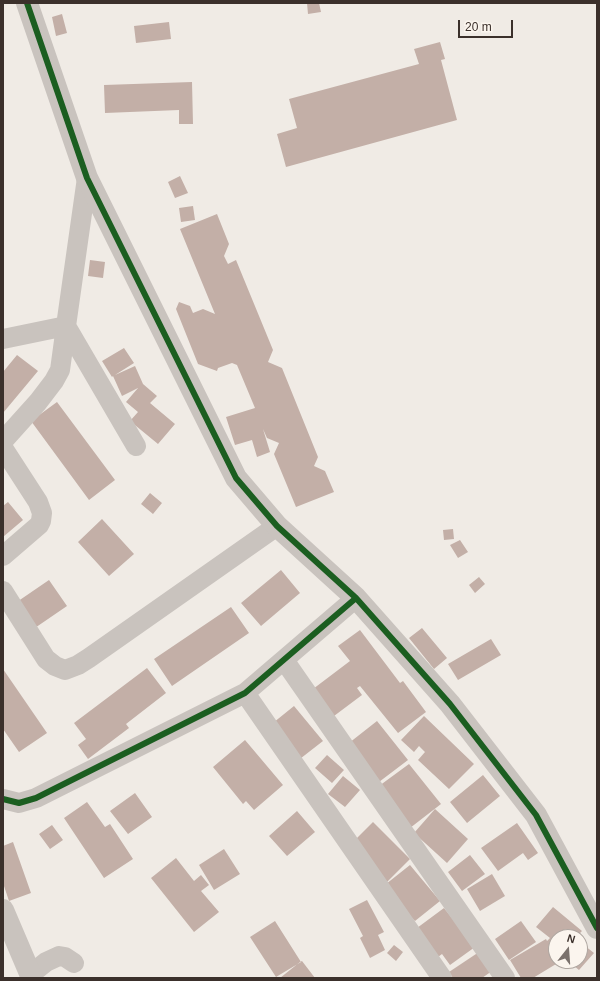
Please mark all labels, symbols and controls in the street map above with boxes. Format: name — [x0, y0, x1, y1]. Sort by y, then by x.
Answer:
scale bar — [460, 12, 515, 38]
text: 20 m — [465, 20, 492, 34]
north arrow — [548, 929, 588, 969]
text: N — [566, 932, 577, 945]

